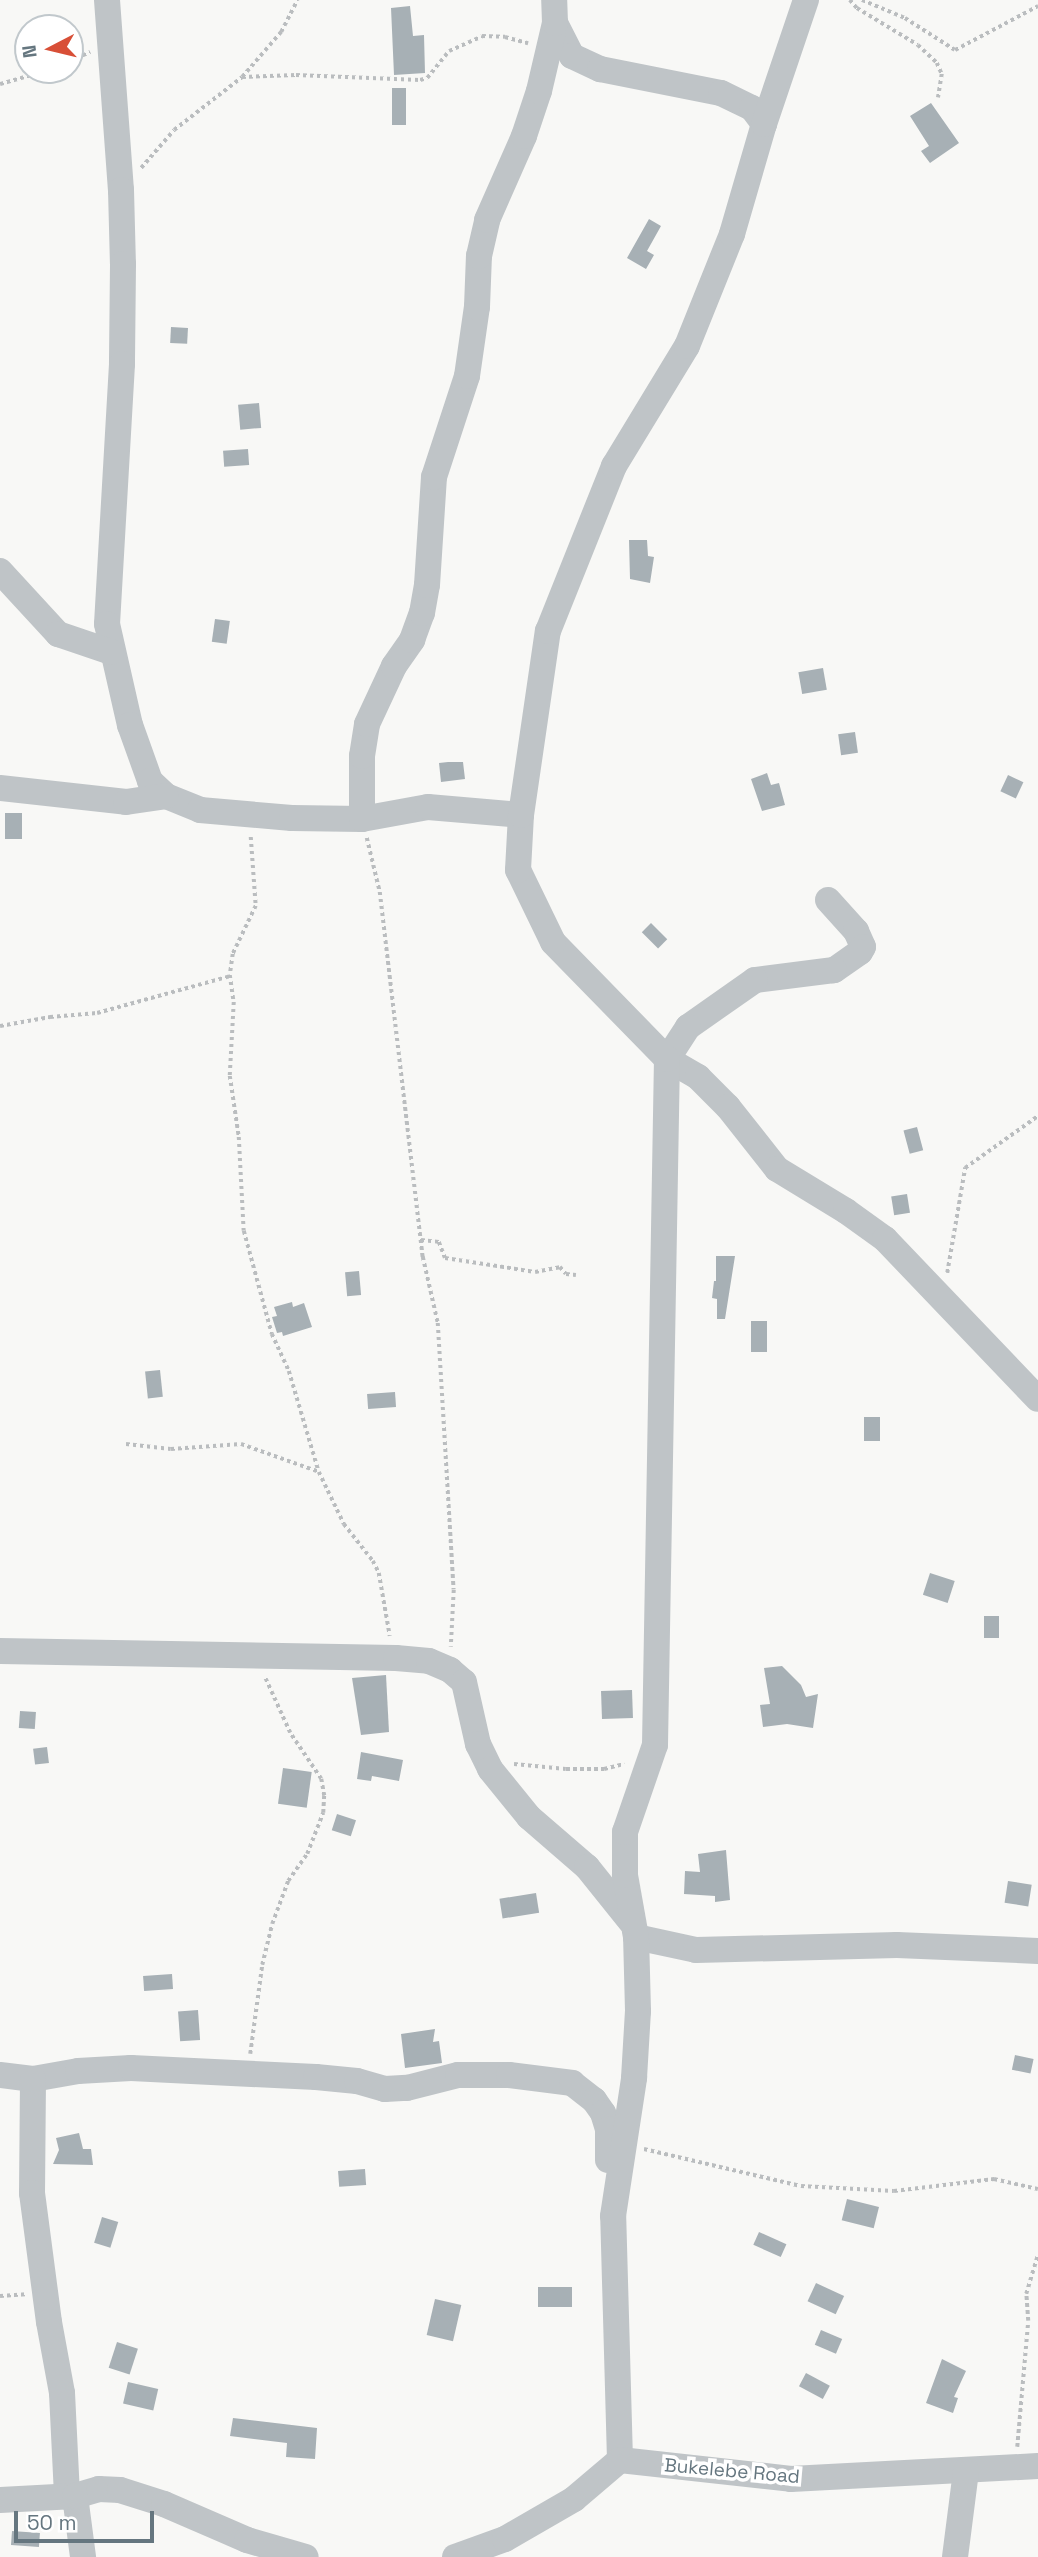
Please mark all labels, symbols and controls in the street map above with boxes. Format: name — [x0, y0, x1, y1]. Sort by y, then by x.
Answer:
north arrow — [14, 14, 84, 84]
text: N — [16, 44, 43, 59]
street label: Bukelebe Road — [663, 2454, 801, 2488]
scale bar — [18, 2498, 158, 2542]
text: 50 m — [27, 2509, 77, 2536]

